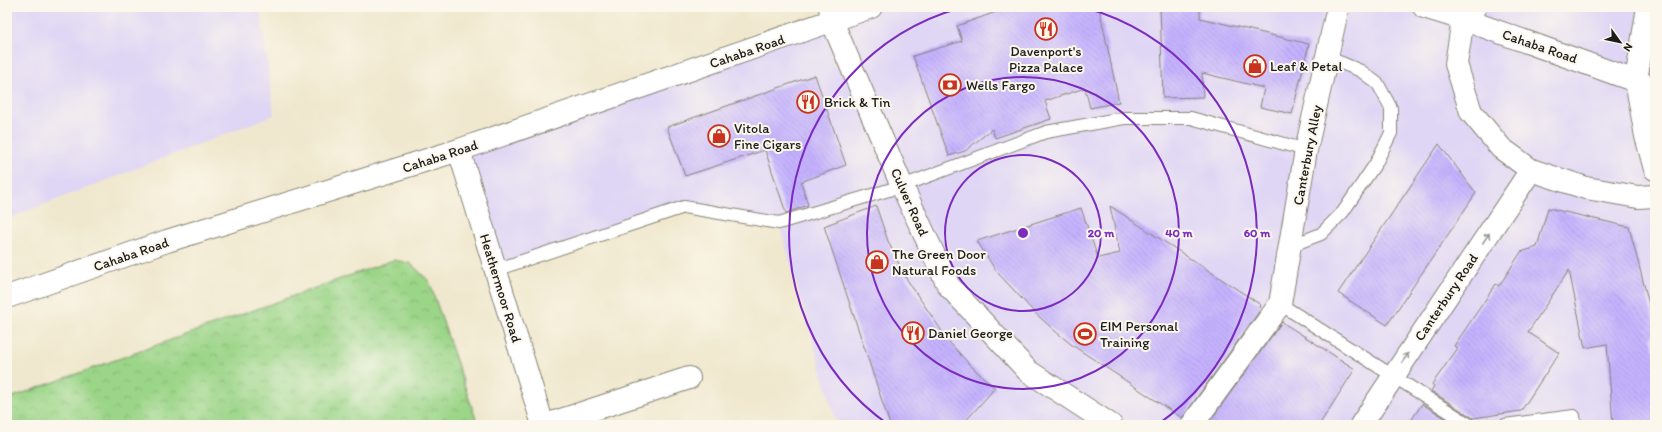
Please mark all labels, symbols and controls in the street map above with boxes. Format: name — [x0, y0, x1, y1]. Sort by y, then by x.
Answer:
restaurant icon: Davenport's Pizza Palace — [1033, 16, 1059, 42]
north arrow — [1600, 22, 1640, 62]
street label: Cahaba Road — [1500, 26, 1580, 67]
street label: Cahaba Road — [707, 31, 787, 72]
text: N — [1620, 41, 1635, 54]
place label: Davenport's Pizza Palace — [1009, 43, 1083, 76]
shop icon: Leaf & Petal — [1242, 53, 1268, 79]
place label: Leaf & Petal — [1270, 58, 1343, 75]
bank icon: Wells Fargo — [937, 72, 963, 98]
place label: Wells Fargo — [966, 77, 1035, 94]
restaurant icon: Brick & Tin — [795, 89, 821, 115]
place label: Brick & Tin — [824, 94, 891, 111]
street label: Canterbury Alley — [1289, 103, 1326, 207]
place label: Vitola Fine Cigars — [734, 120, 801, 153]
shop icon: Vitola Fine Cigars — [706, 123, 732, 149]
street label: Cahaba Road — [400, 136, 480, 177]
street label: Culver Road — [887, 165, 932, 239]
centre of rings — [1016, 226, 1030, 240]
text: 20 m — [1088, 226, 1115, 240]
text: 40 m — [1165, 226, 1194, 240]
text: 60 m — [1244, 226, 1271, 240]
street label: Heathermoor Road — [476, 232, 525, 345]
one-way arrow — [1482, 232, 1490, 244]
street label: Cahaba Road — [91, 234, 171, 275]
place label: The Green Door Natural Foods — [892, 246, 986, 279]
shop icon: The Green Door Natural Foods — [864, 249, 890, 275]
street label: Canterbury Road — [1411, 250, 1482, 344]
place label: EIM Personal Training — [1100, 318, 1178, 351]
restaurant icon: Daniel George — [900, 320, 926, 346]
sports icon: EIM Personal Training — [1072, 321, 1098, 347]
place label: Daniel George — [928, 325, 1013, 342]
one-way arrow — [1401, 352, 1410, 363]

